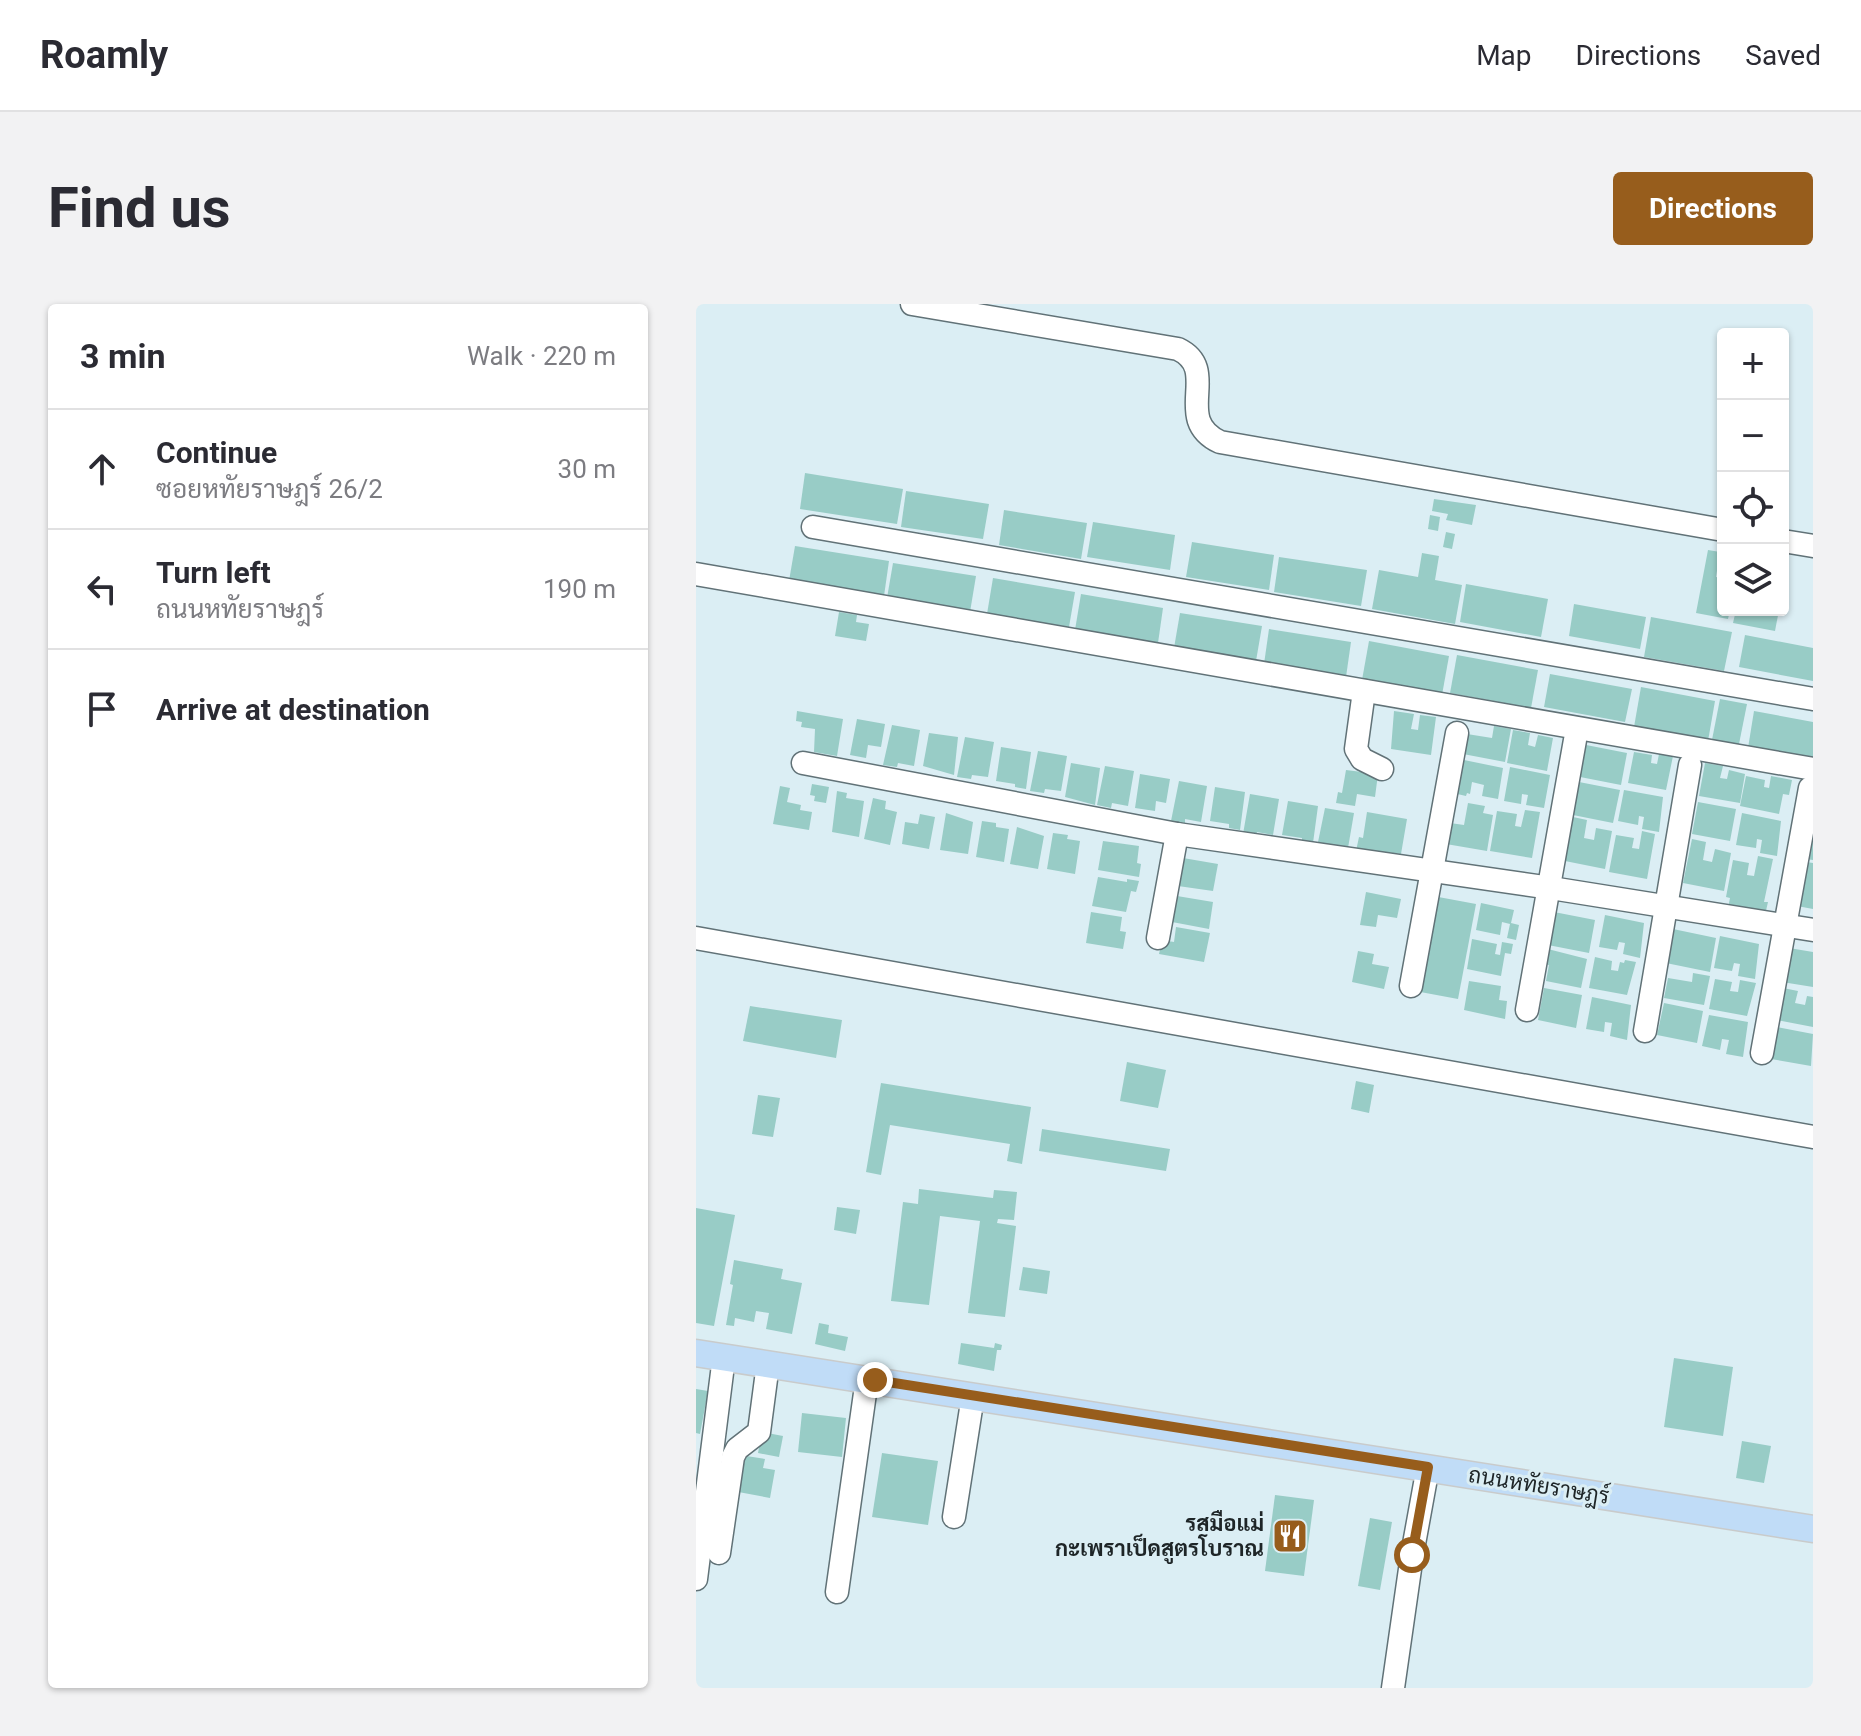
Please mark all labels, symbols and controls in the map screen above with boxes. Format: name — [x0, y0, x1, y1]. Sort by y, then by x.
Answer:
text: Roamly — [40, 33, 168, 77]
text: Map — [1476, 39, 1532, 72]
text: Directions — [1576, 39, 1701, 72]
text: Saved — [1745, 39, 1821, 72]
button: Directions — [1613, 172, 1813, 245]
text: Find us — [48, 175, 231, 241]
map controls — [1717, 328, 1789, 616]
button: + — [1717, 328, 1789, 400]
text: 3 min — [80, 336, 165, 376]
text: Walk · 220 m — [467, 341, 616, 371]
button: − — [1717, 400, 1789, 472]
text: Continue — [156, 435, 277, 470]
icon: ahead — [80, 447, 124, 491]
text: 30 m — [558, 454, 616, 484]
button: locate — [1717, 472, 1789, 544]
text: ซอยหทัยราษฎร์ 26/2 — [156, 474, 383, 504]
button: layers — [1717, 544, 1789, 616]
text: Turn left — [156, 555, 271, 590]
icon: left — [80, 567, 124, 611]
text: 190 m — [543, 574, 616, 604]
text: ถนนหทัยราษฎร์ — [156, 594, 324, 624]
icon: arrive — [80, 687, 124, 731]
text: Arrive at destination — [156, 692, 430, 727]
route end — [857, 1362, 893, 1398]
street label: ถนนหทัยราษฎร์ — [1466, 1460, 1611, 1512]
place label: รสมือแม่ กะเพราเป็ดสูตรโบราณ — [1055, 1510, 1264, 1564]
restaurant icon: รสมือแม่ กะเพราเป็ดสูตรโบราณ — [1271, 1517, 1309, 1555]
route start — [1394, 1537, 1430, 1573]

